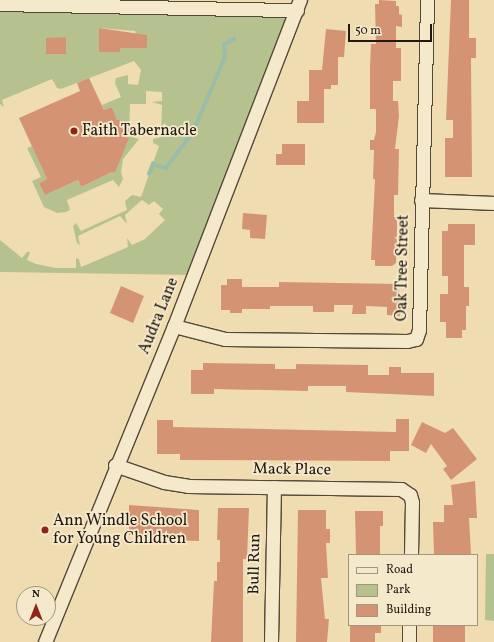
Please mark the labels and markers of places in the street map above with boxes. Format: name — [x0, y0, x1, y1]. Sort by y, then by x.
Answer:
place label: Faith Tabernacle — [82, 121, 197, 141]
marker: Faith Tabernacle — [69, 126, 79, 136]
place label: Ann Windle School for Young Children — [53, 511, 188, 549]
marker: Ann Windle School for Young Children — [40, 525, 50, 535]

